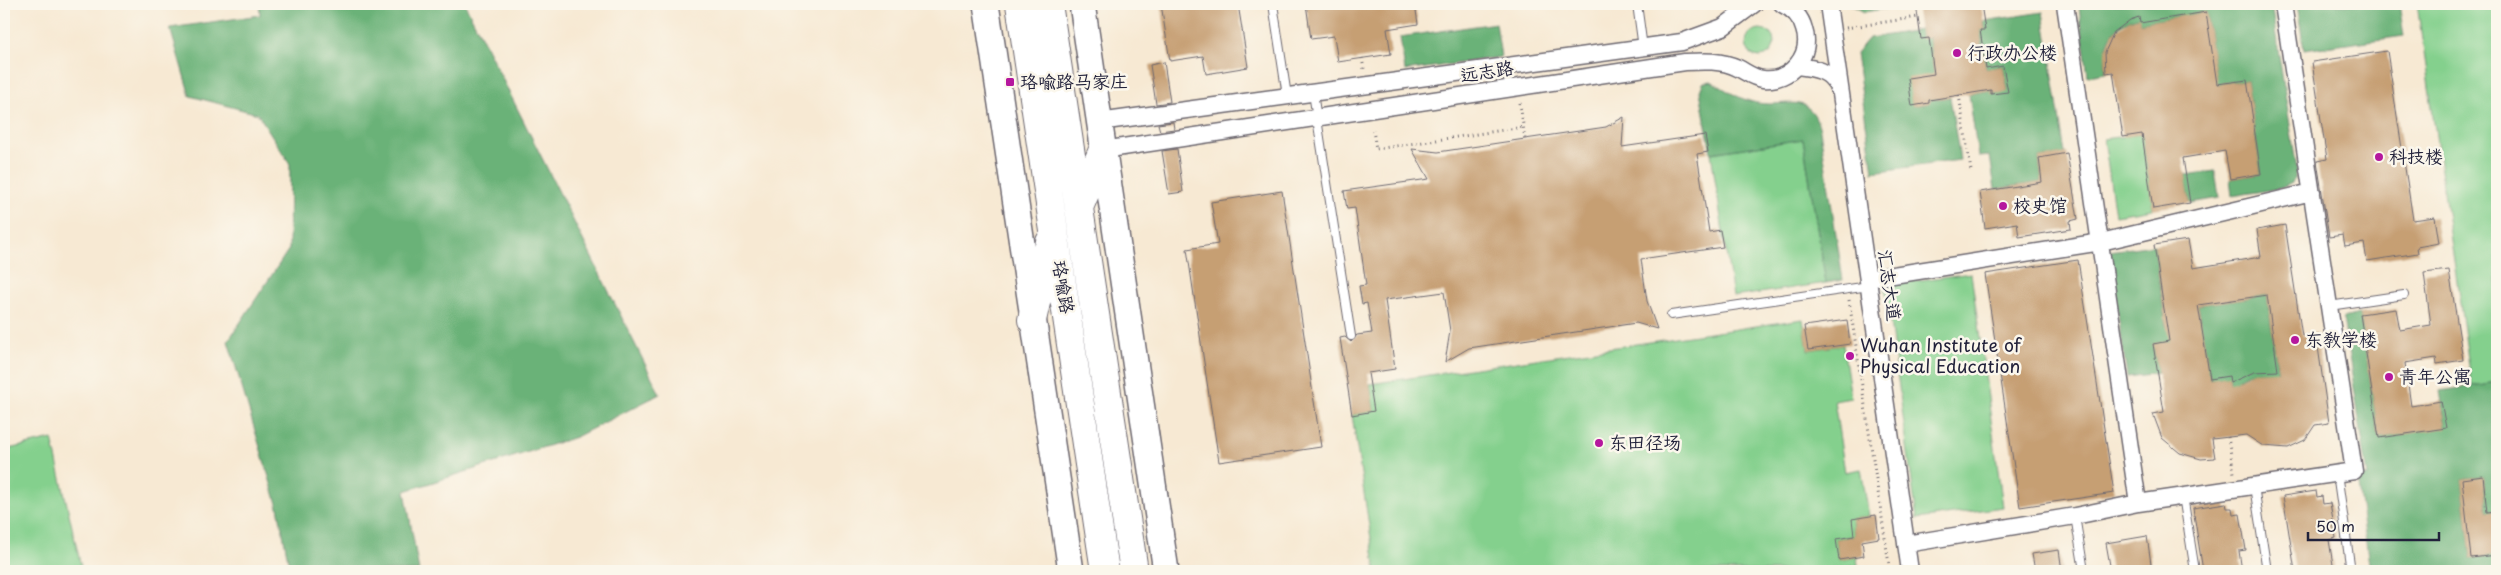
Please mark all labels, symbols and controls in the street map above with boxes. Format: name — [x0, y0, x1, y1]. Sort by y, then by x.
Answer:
place label: 行政办公楼 — [1967, 38, 2057, 65]
marker: 行政办公楼 — [1951, 47, 1963, 59]
street label: 远志路 — [1458, 53, 1516, 88]
place label: 珞喻路马家庄 — [1020, 67, 1128, 94]
marker: 珞喻路马家庄 — [1004, 76, 1016, 88]
place label: 科技楼 — [2389, 142, 2443, 169]
marker: 科技楼 — [2373, 151, 2385, 163]
place label: 校史馆 — [2013, 191, 2067, 218]
marker: 校史馆 — [1997, 200, 2009, 212]
street label: 汇志大道 — [1872, 247, 1909, 322]
street label: 珞喻路 — [1047, 258, 1082, 316]
place label: 东教学楼 — [2305, 325, 2377, 352]
place label: Wuhan Institute of Physical Education — [1860, 331, 2023, 379]
marker: 东教学楼 — [2289, 334, 2301, 346]
marker: Wuhan Institute of Physical Education — [1844, 350, 1856, 362]
place label: 青年公寓 — [2399, 362, 2471, 389]
marker: 青年公寓 — [2383, 371, 2395, 383]
place label: 东田径场 — [1609, 428, 1681, 455]
marker: 东田径场 — [1593, 437, 1605, 449]
scale bar — [2308, 510, 2440, 542]
text: 50 m — [2316, 514, 2355, 537]

